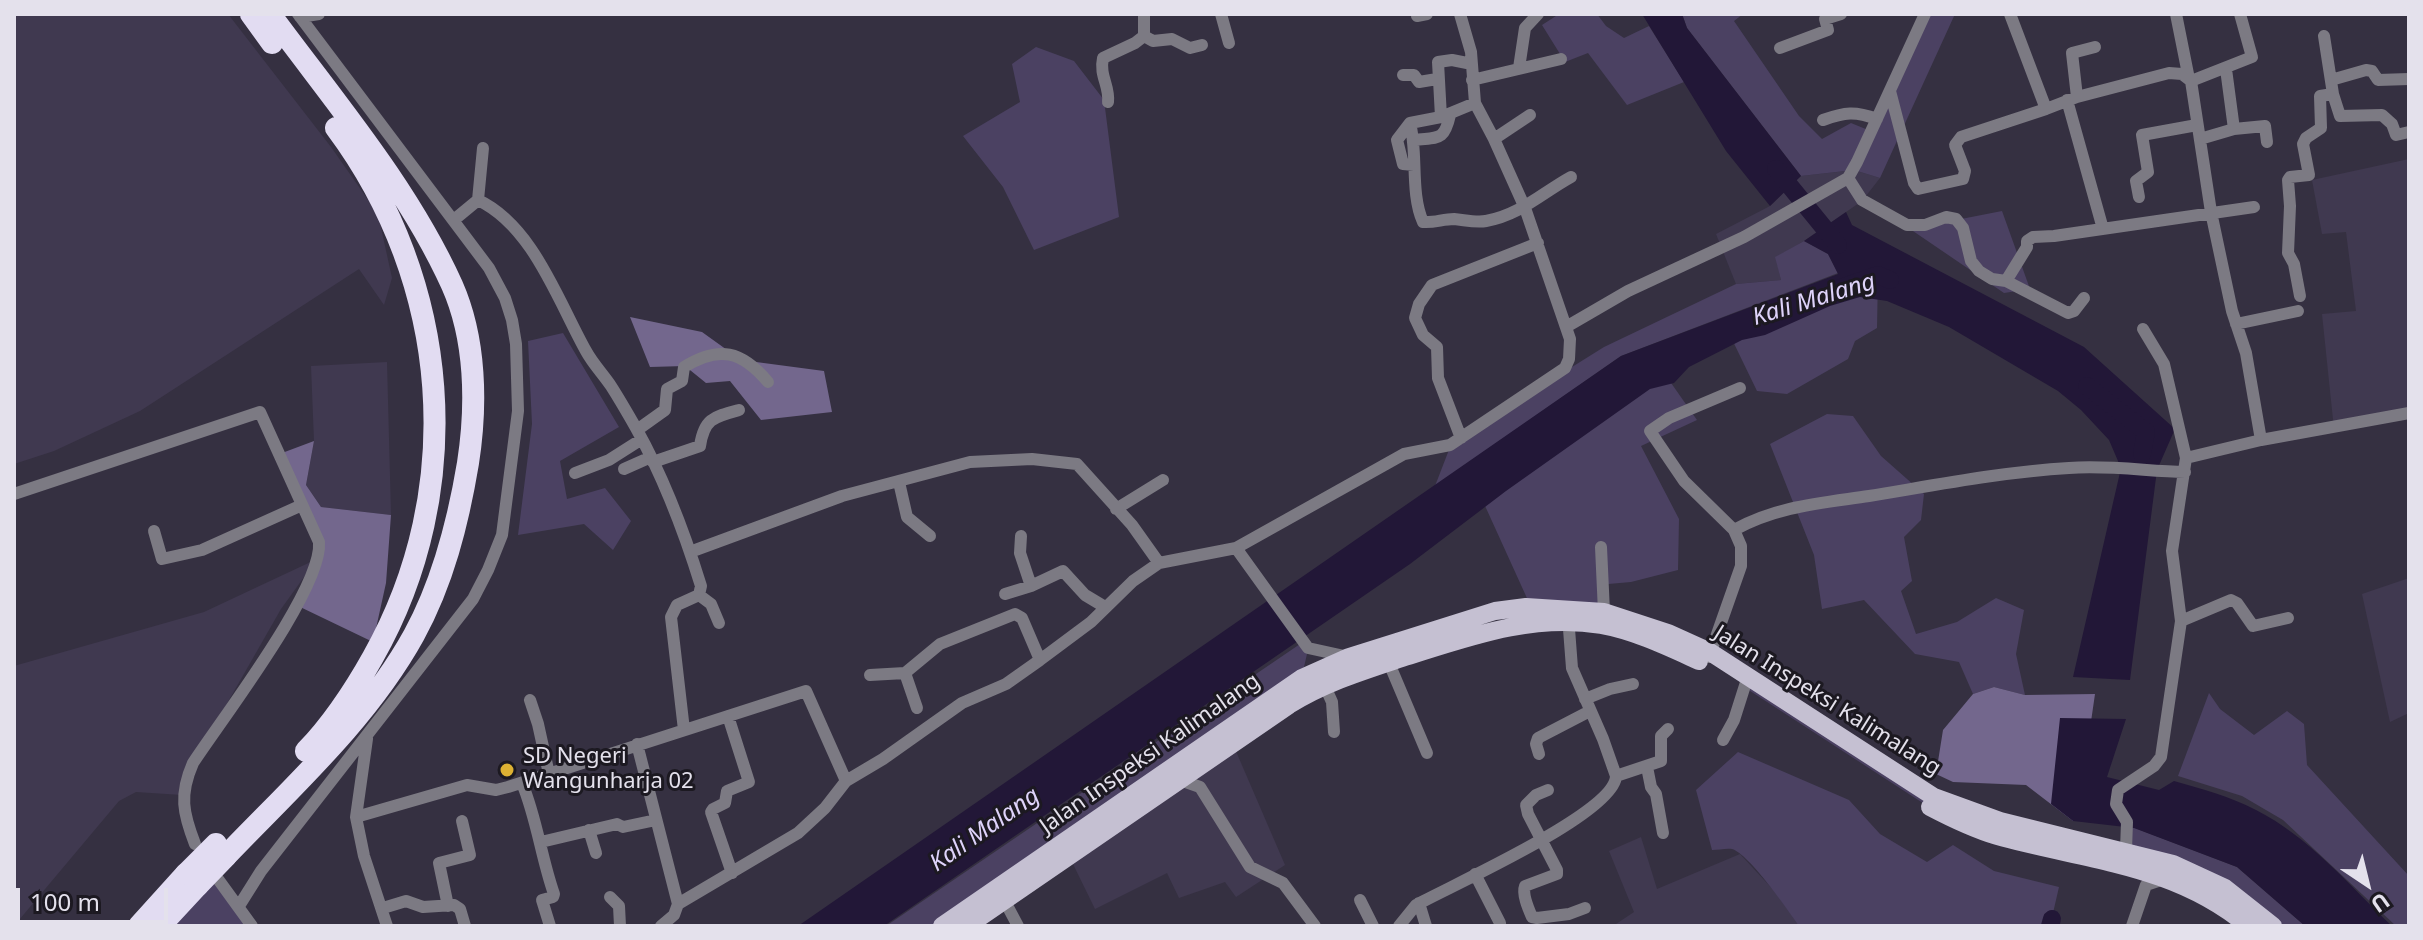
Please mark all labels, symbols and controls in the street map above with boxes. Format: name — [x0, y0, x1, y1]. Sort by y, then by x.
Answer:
water label: Kali Malang — [1749, 268, 1879, 332]
street label: Jalan Inspeksi Kalimalang — [1709, 620, 1945, 782]
street label: Jalan Inspeksi Kalimalang — [1035, 668, 1265, 840]
place label: SD Negeri Wangunharja 02 — [523, 744, 694, 796]
marker: SD Negeri Wangunharja 02 — [498, 761, 516, 779]
water label: Kali Malang — [925, 782, 1045, 878]
north arrow — [2327, 844, 2407, 924]
scale bar — [20, 872, 172, 922]
text: 100 m — [30, 885, 100, 918]
text: U — [2365, 887, 2396, 921]

